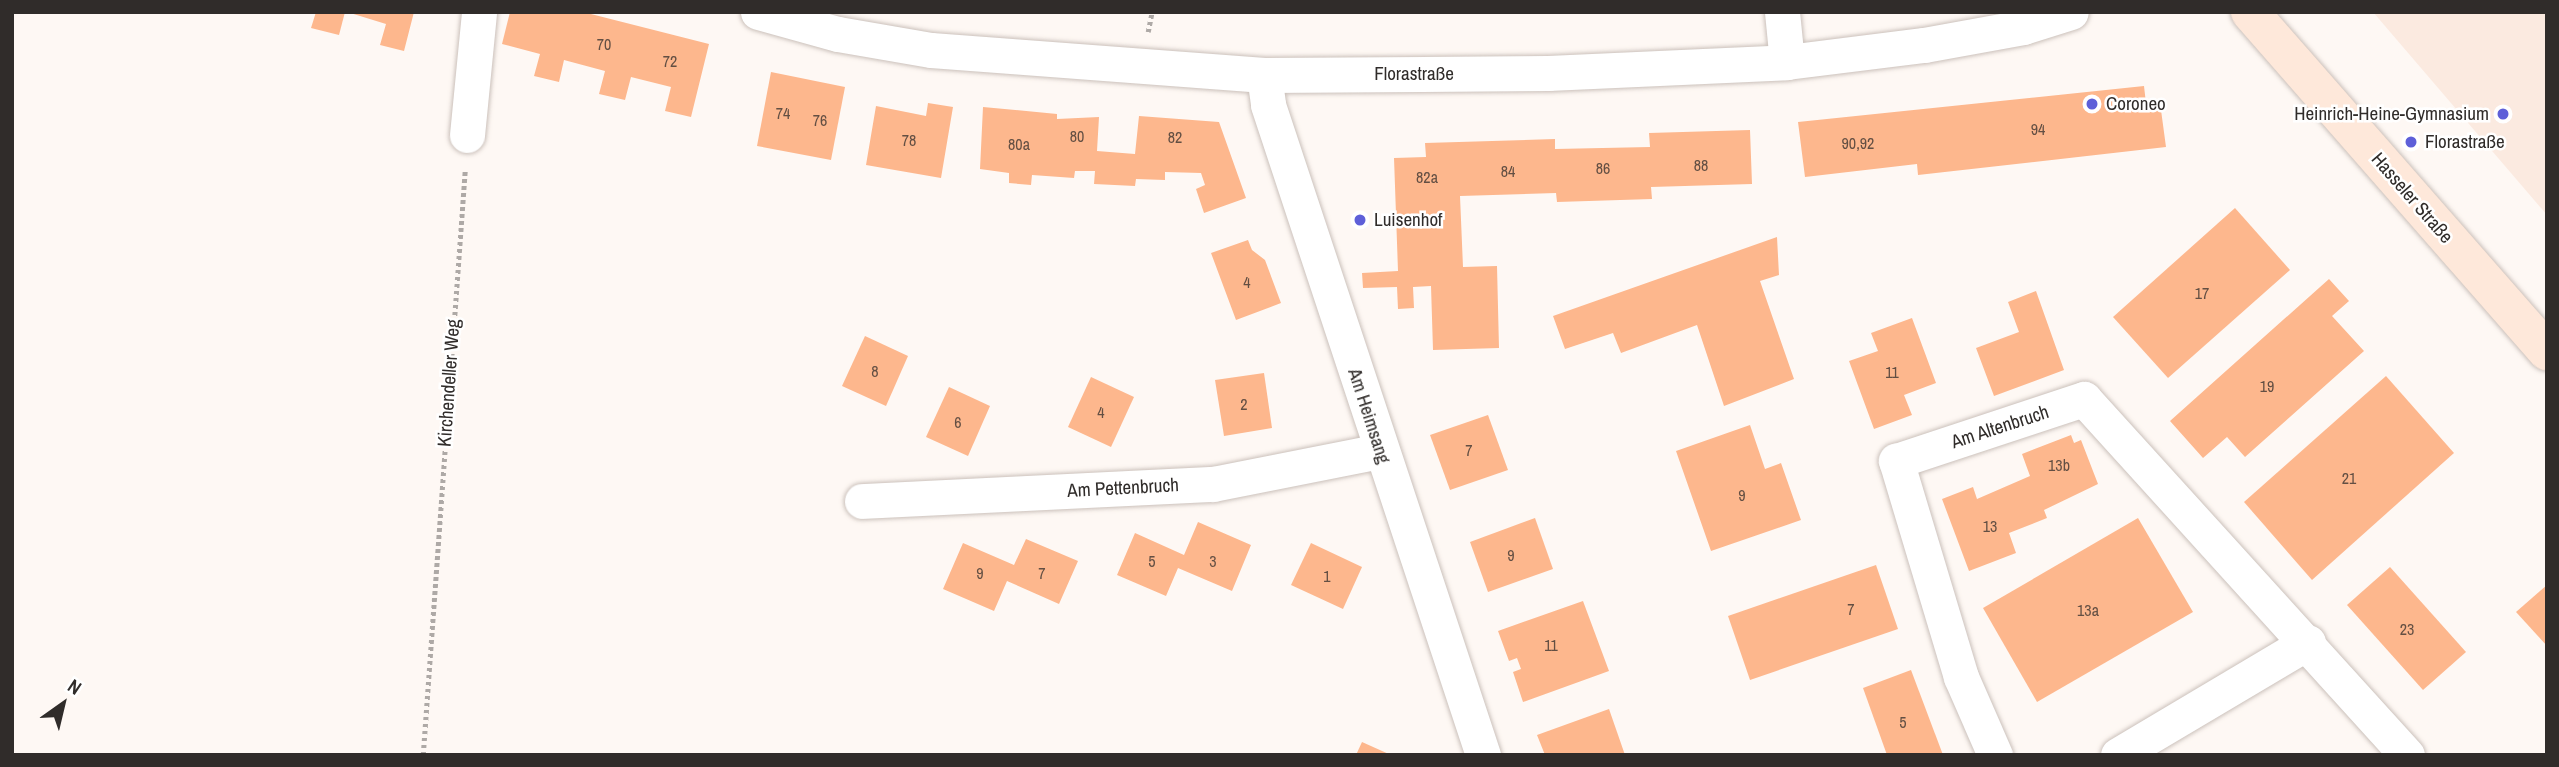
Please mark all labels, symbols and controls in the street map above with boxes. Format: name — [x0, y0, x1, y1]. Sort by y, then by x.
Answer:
house number: 70 — [597, 34, 611, 54]
house number: 72 — [663, 51, 677, 71]
street label: Florastraße — [1374, 63, 1454, 85]
place label: Coroneo — [2106, 93, 2166, 115]
marker: Coroneo — [2084, 96, 2100, 112]
house number: 74 — [776, 103, 790, 123]
place label: Heinrich-Heine-Gymnasium — [2294, 103, 2489, 125]
marker: Heinrich-Heine-Gymnasium — [2495, 106, 2511, 122]
house number: 76 — [813, 110, 827, 130]
house number: 94 — [2031, 119, 2045, 139]
house number: 80 — [1070, 126, 1084, 146]
house number: 82 — [1168, 127, 1182, 147]
house number: 78 — [902, 130, 916, 150]
place label: Florastraße — [2425, 131, 2505, 153]
house number: 90,92 — [1842, 133, 1874, 153]
house number: 80a — [1008, 134, 1030, 154]
marker: Florastraße — [2403, 134, 2419, 150]
street label: Hasseler Straße — [2366, 148, 2458, 248]
house number: 88 — [1694, 155, 1708, 175]
house number: 86 — [1596, 158, 1610, 178]
house number: 84 — [1501, 161, 1515, 181]
house number: 82a — [1416, 167, 1438, 187]
place label: Luisenhof — [1374, 209, 1442, 231]
marker: Luisenhof — [1352, 212, 1368, 228]
house number: 4 — [1243, 272, 1251, 292]
house number: 17 — [2195, 283, 2209, 303]
street label: Kirchendeller Weg — [433, 318, 465, 448]
house number: 8 — [871, 361, 879, 381]
house number: 11 — [1885, 362, 1899, 382]
street label: Am Heimsang — [1343, 366, 1395, 466]
house number: 19 — [2260, 376, 2274, 396]
house number: 2 — [1240, 394, 1248, 414]
street label: Am Altenbruch — [1948, 400, 2052, 454]
house number: 4 — [1097, 402, 1105, 422]
house number: 6 — [954, 412, 962, 432]
house number: 7 — [1465, 440, 1473, 460]
house number: 13b — [2048, 455, 2070, 475]
house number: 21 — [2342, 468, 2356, 488]
street label: Am Pettenbruch — [1067, 474, 1179, 502]
house number: 9 — [1738, 485, 1746, 505]
house number: 13 — [1983, 516, 1997, 536]
house number: 9 — [1507, 545, 1515, 565]
house number: 5 — [1148, 551, 1156, 571]
house number: 3 — [1209, 551, 1217, 571]
house number: 9 — [976, 563, 984, 583]
house number: 7 — [1038, 563, 1046, 583]
house number: 1 — [1323, 566, 1331, 586]
house number: 7 — [1847, 599, 1855, 619]
house number: 13a — [2077, 600, 2099, 620]
house number: 23 — [2400, 619, 2414, 639]
house number: 11 — [1544, 635, 1558, 655]
north arrow — [28, 669, 98, 739]
text: N — [63, 673, 87, 701]
house number: 5 — [1899, 712, 1907, 732]

